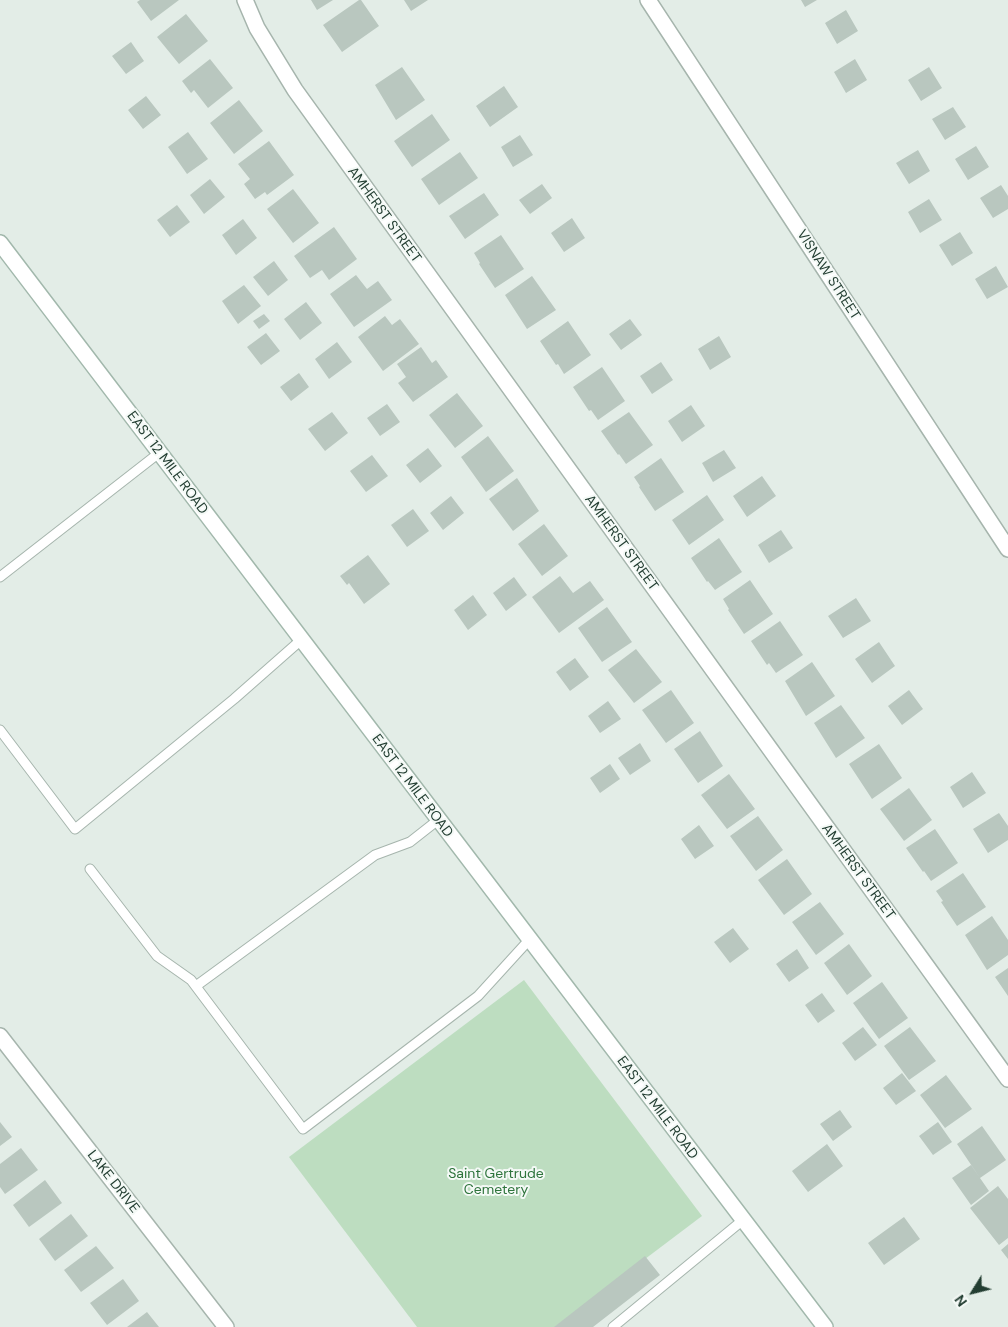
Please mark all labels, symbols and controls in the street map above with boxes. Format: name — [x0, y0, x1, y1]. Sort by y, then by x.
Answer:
street label: AMHERST STREET — [344, 164, 424, 266]
street label: VISNAW STREET — [793, 227, 863, 323]
street label: EAST 12 MILE ROAD — [123, 408, 211, 518]
street label: AMHERST STREET — [581, 492, 661, 594]
street label: EAST 12 MILE ROAD — [368, 731, 456, 841]
street label: AMHERST STREET — [818, 821, 898, 923]
street label: EAST 12 MILE ROAD — [613, 1053, 701, 1163]
street label: LAKE DRIVE — [83, 1147, 143, 1217]
park label: Saint Gertrude Cemetery — [448, 1166, 544, 1198]
north arrow — [948, 1267, 998, 1317]
text: N — [951, 1291, 971, 1310]

